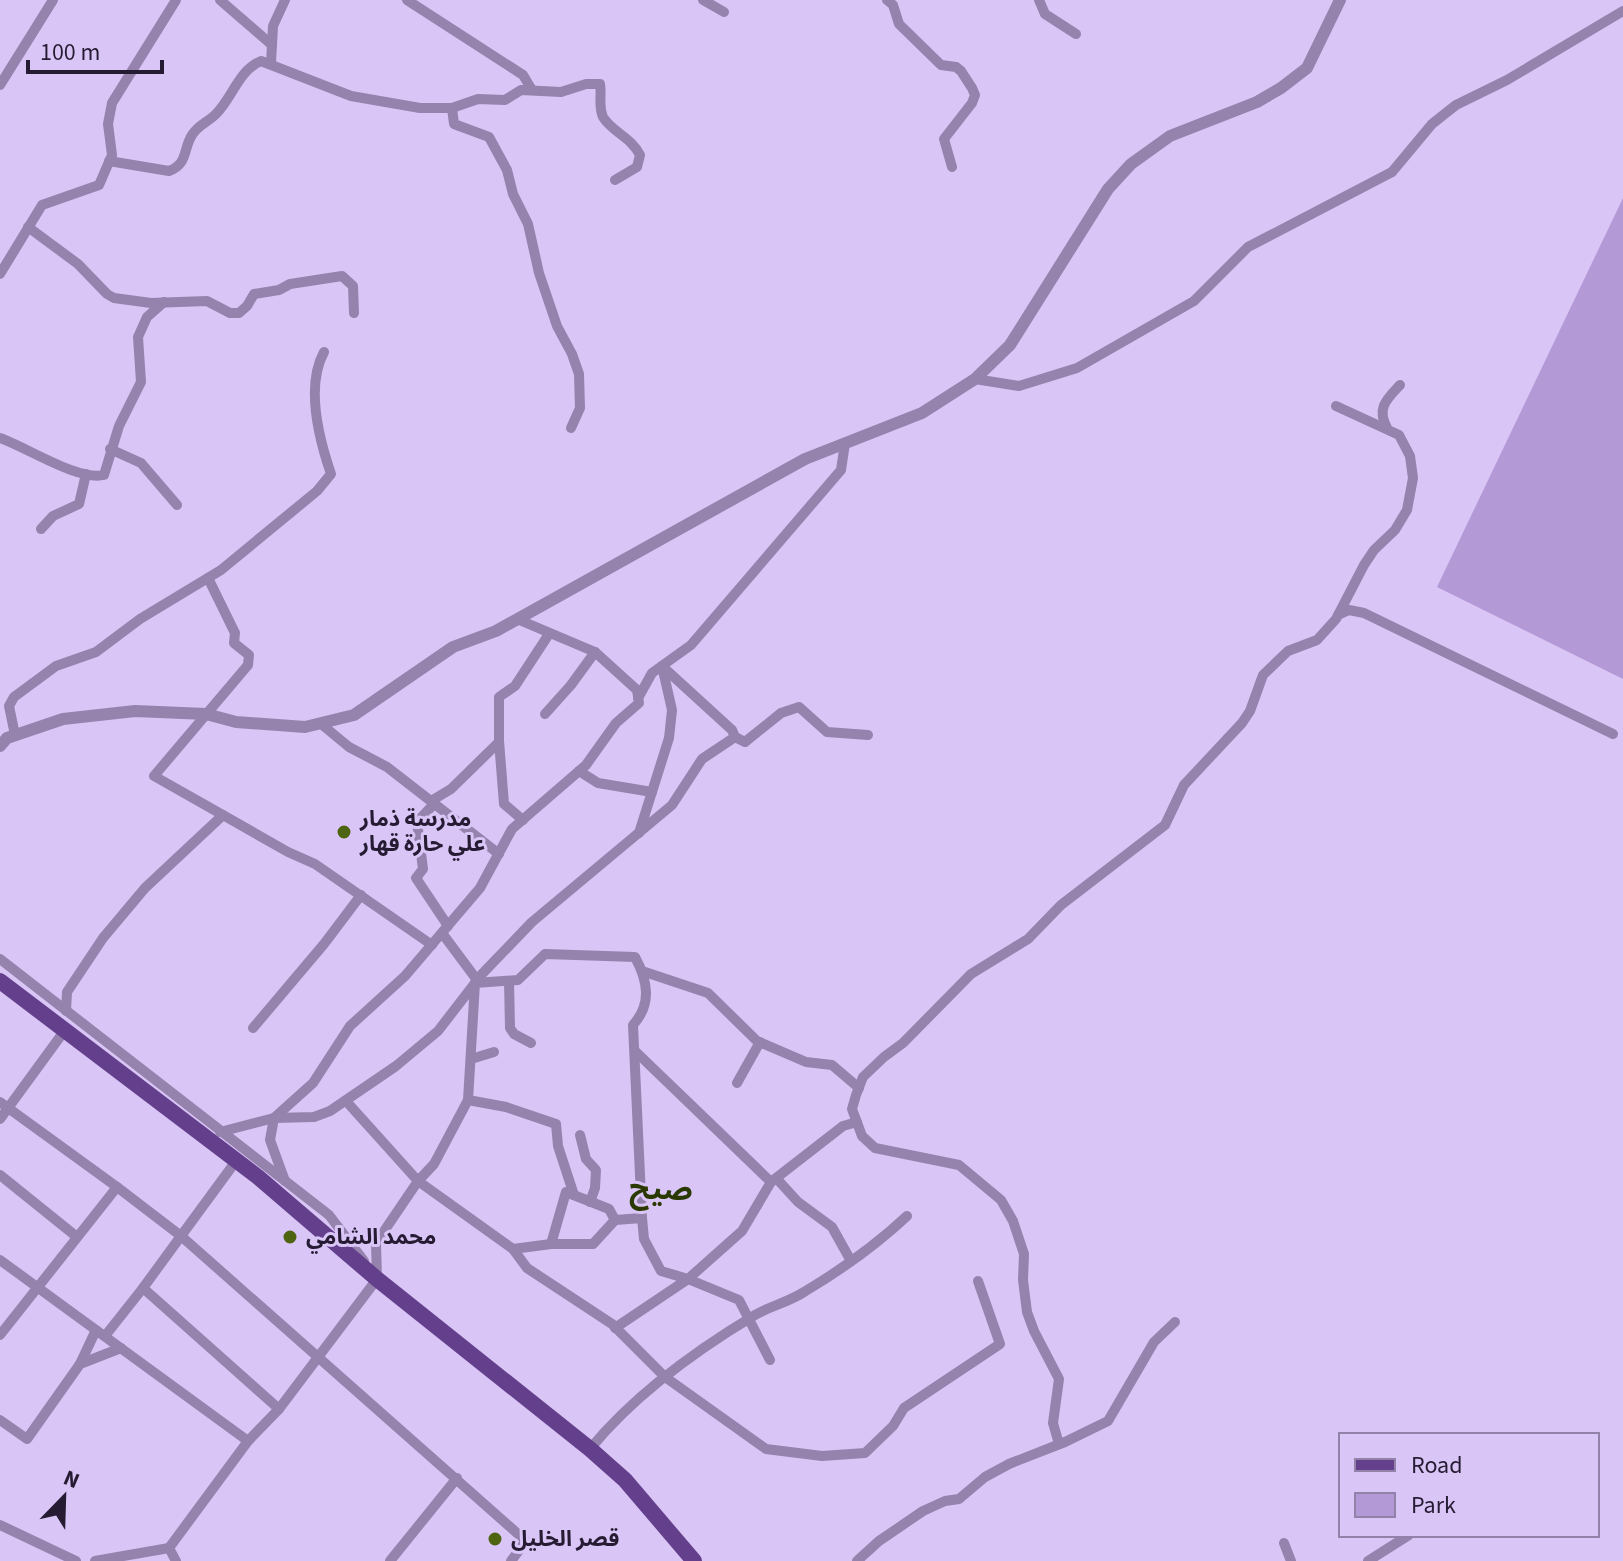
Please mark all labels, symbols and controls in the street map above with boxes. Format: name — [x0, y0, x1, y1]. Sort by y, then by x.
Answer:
scale bar — [28, 24, 162, 74]
text: 100 m — [40, 35, 100, 70]
place label: مدرسة ذمار علي حارة قهار — [359, 803, 485, 861]
marker: مدرسة ذمار علي حارة قهار — [335, 823, 353, 841]
district label: صيح — [629, 1168, 693, 1211]
place label: محمد الشامي — [306, 1221, 436, 1254]
marker: محمد الشامي — [281, 1228, 299, 1246]
legend — [1339, 1433, 1599, 1537]
text: Road — [1411, 1448, 1463, 1483]
north arrow — [24, 1457, 104, 1537]
text: N — [58, 1462, 84, 1497]
text: Park — [1411, 1488, 1456, 1523]
place label: قصر الخليل — [511, 1523, 619, 1555]
marker: قصر الخليل — [486, 1530, 504, 1548]

